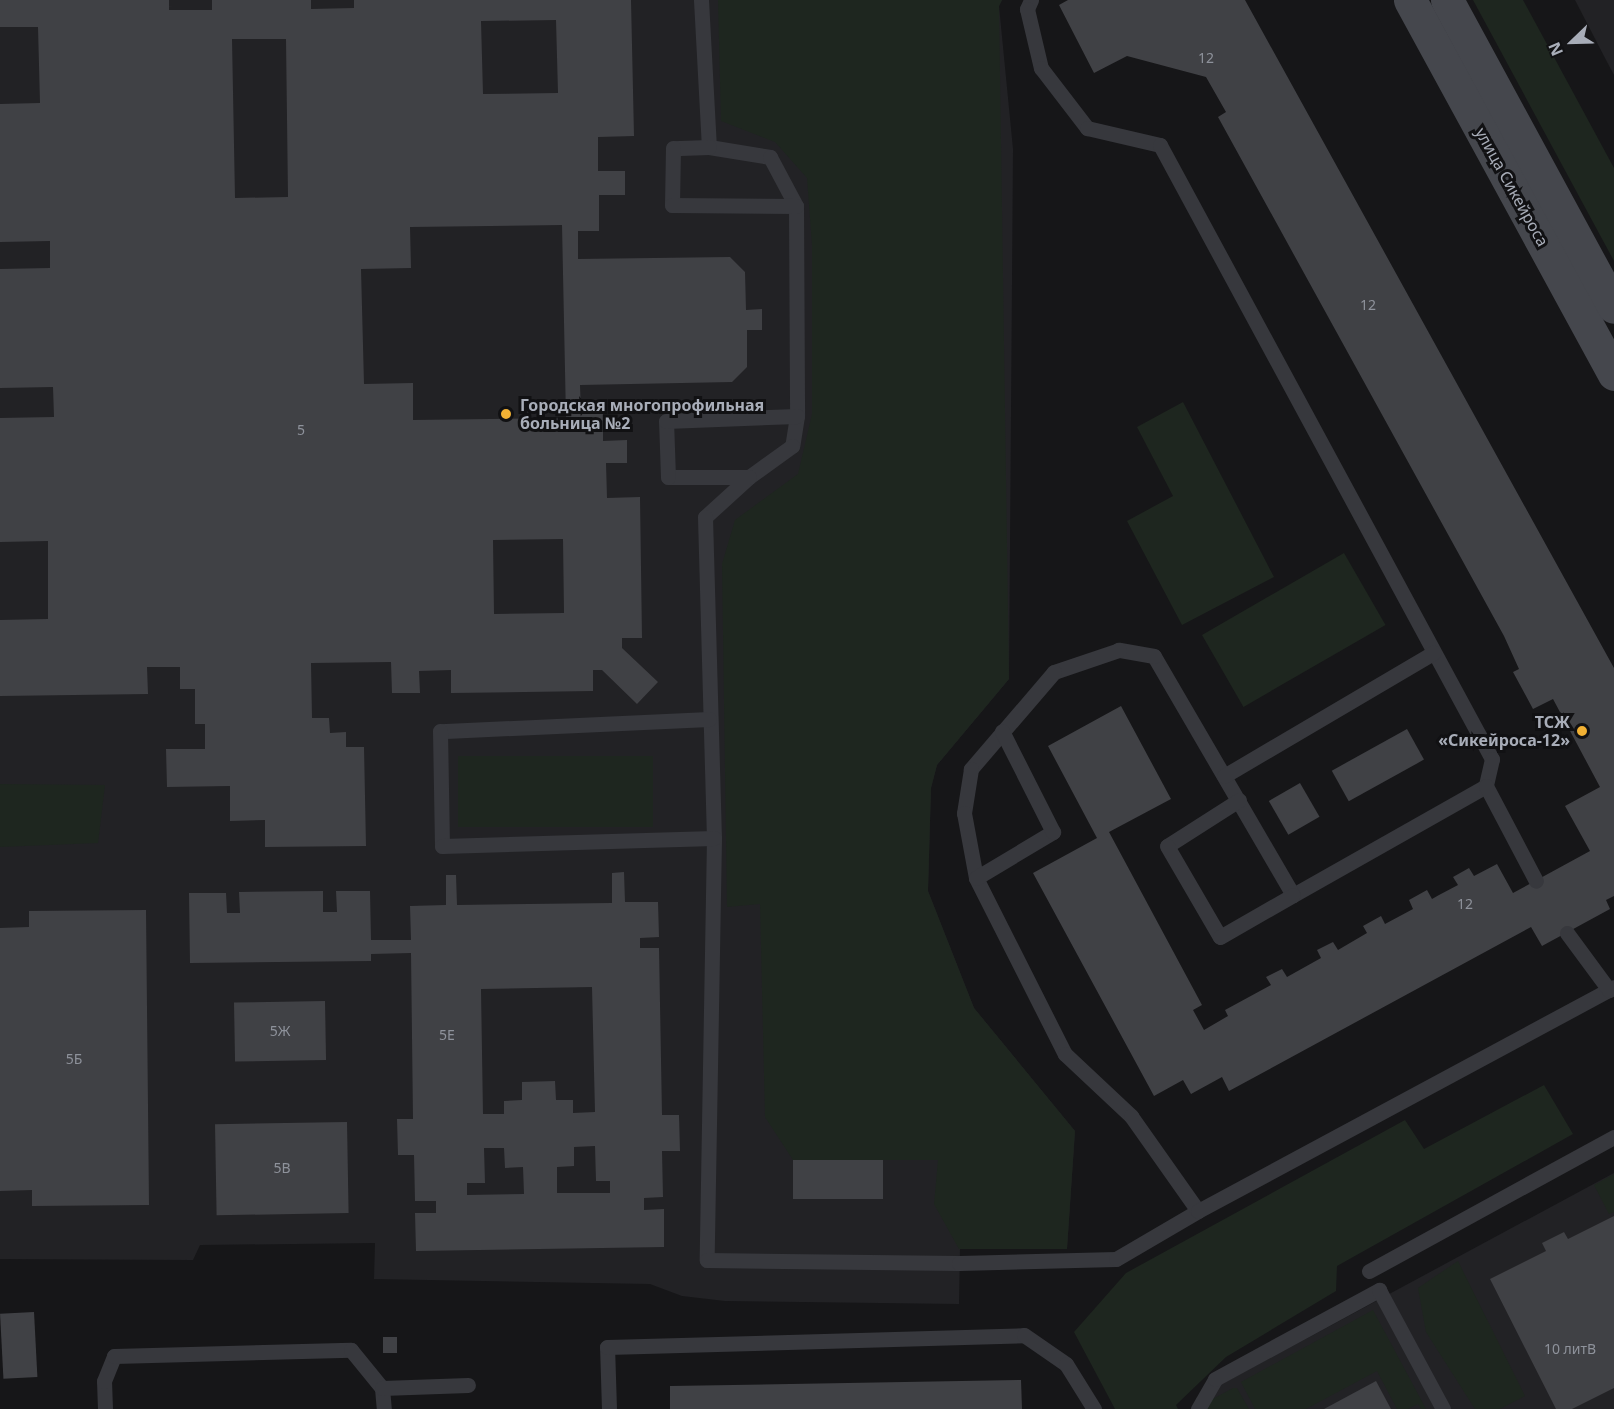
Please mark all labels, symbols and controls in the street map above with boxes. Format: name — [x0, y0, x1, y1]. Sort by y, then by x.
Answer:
north arrow — [1542, 12, 1602, 72]
text: N — [1543, 39, 1568, 59]
house number: 12 — [1198, 50, 1214, 66]
street label: улица Сикейроса — [1471, 124, 1553, 250]
house number: 12 — [1360, 297, 1376, 313]
place label: Городская многопрофильная больница №2 — [520, 395, 764, 433]
marker: Городская многопрофильная больница №2 — [497, 405, 515, 423]
house number: 5 — [297, 422, 305, 438]
place label: ТСЖ «Сикейроса-12» — [1438, 712, 1570, 750]
marker: ТСЖ «Сикейроса-12» — [1575, 724, 1589, 738]
house number: 12 — [1457, 896, 1473, 912]
house number: 5Ж — [270, 1023, 290, 1039]
house number: 5Е — [439, 1027, 455, 1043]
house number: 5Б — [66, 1051, 82, 1067]
house number: 5В — [273, 1160, 291, 1176]
house number: 10 литВ — [1544, 1341, 1596, 1357]

